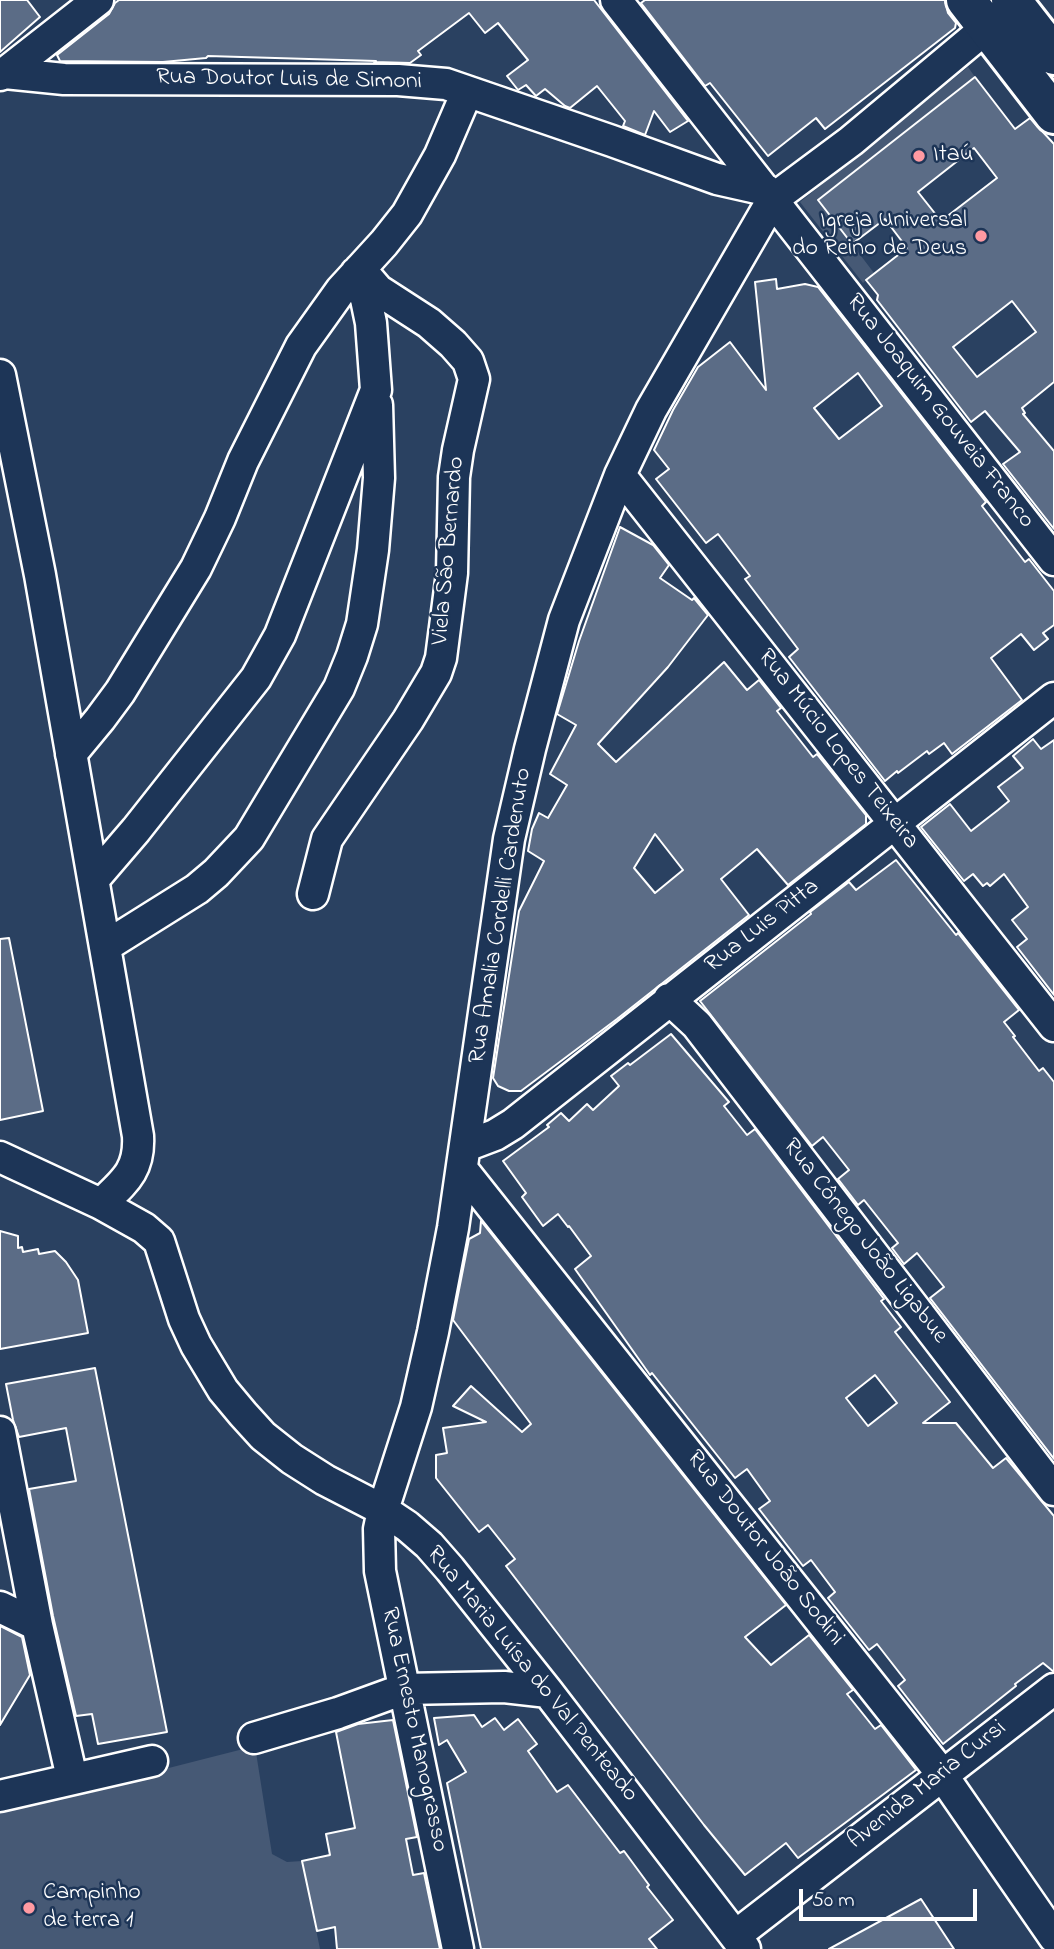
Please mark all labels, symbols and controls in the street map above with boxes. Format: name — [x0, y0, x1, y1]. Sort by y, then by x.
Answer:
street label: Rua Doutor Luis de Simoni — [156, 64, 422, 98]
place label: Itaú — [933, 142, 973, 170]
marker: Itaú — [911, 148, 927, 164]
place label: Igreja Universal do Reino de Deus — [792, 208, 967, 264]
marker: Igreja Universal do Reino de Deus — [973, 228, 989, 244]
street label: Rua Joaquim Gouveia Franco — [838, 289, 1040, 535]
street label: Viela São Bernardo — [427, 456, 473, 646]
street label: Rua Múcio Lopes Teixeira — [750, 644, 924, 856]
street label: Rua Amalia Cordelli Cardenuto — [464, 766, 540, 1066]
street label: Rua Luis Pitta — [700, 874, 826, 980]
street label: Rua Cônego João Ligabue — [775, 1134, 953, 1350]
street label: Rua Doutor João Sodini — [679, 1445, 849, 1653]
street label: Rua Maria Luísa do Val Penteado — [419, 1541, 643, 1809]
street label: Rua Ernesto Manograsso — [373, 1605, 453, 1855]
street label: Avenida Maria Cursi — [843, 1715, 1013, 1857]
scale bar — [802, 1876, 981, 1920]
place label: Campinho de terra 1 — [43, 1880, 141, 1936]
text: 50 m — [812, 1886, 855, 1916]
marker: Campinho de terra 1 — [21, 1900, 37, 1916]

